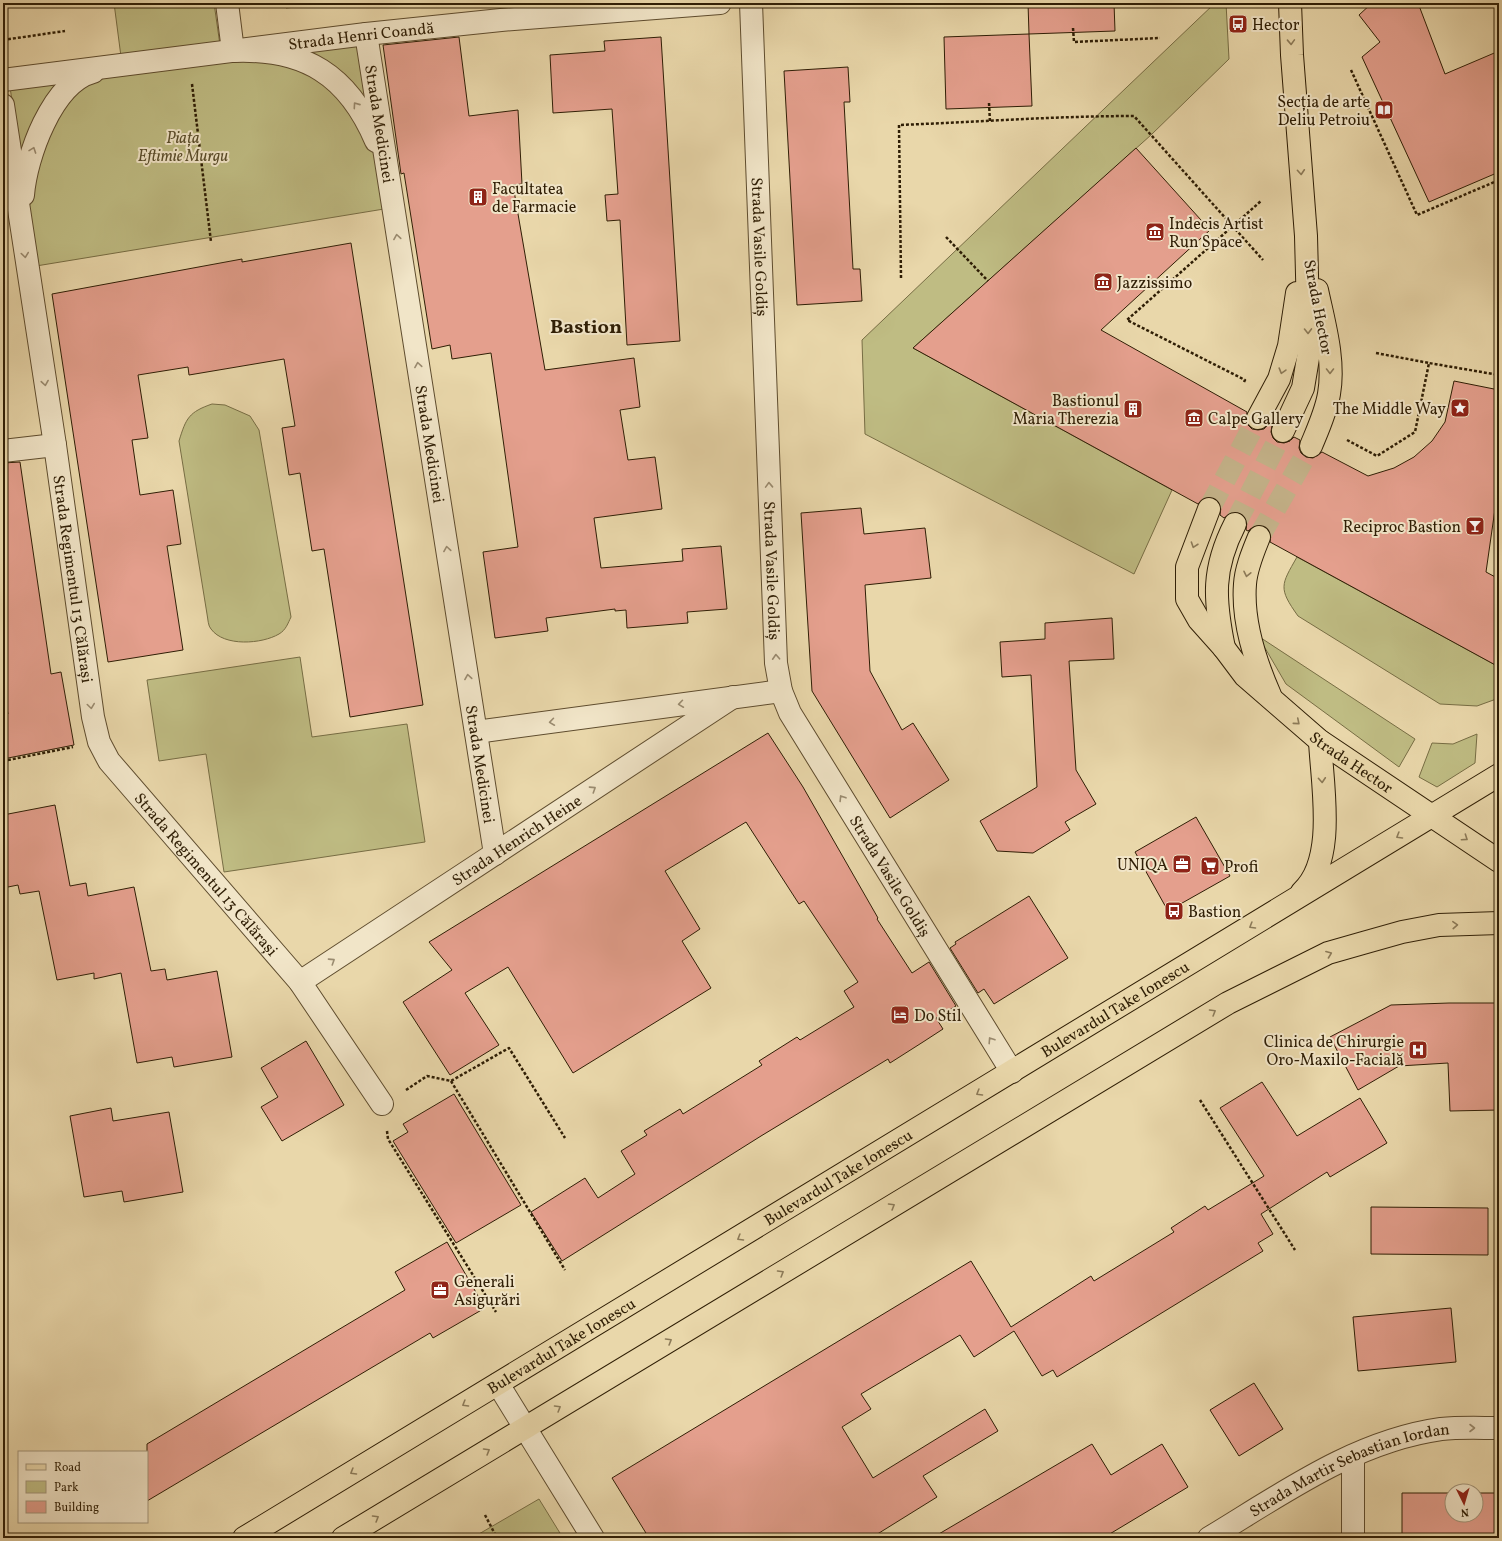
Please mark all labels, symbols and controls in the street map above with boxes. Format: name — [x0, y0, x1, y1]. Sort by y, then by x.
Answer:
bus stop icon: Hector — [1227, 13, 1249, 35]
place label: Hector — [1252, 15, 1300, 37]
street label: Strada Henri Coandă — [287, 18, 436, 57]
one-way arrow — [1287, 39, 1295, 45]
street label: Strada Medicinei — [358, 64, 398, 185]
place label: Secția de arte Deliu Petroiu — [1277, 92, 1370, 132]
library icon: Secția de arte Deliu Petroiu — [1373, 99, 1395, 121]
one-way arrow — [354, 102, 361, 109]
park label: Piața Eftimie Murgu — [138, 128, 228, 168]
one-way arrow — [28, 147, 36, 154]
one-way arrow — [1296, 169, 1305, 175]
street label: Strada Vasile Goldiș — [745, 177, 772, 317]
place label: Facultatea de Farmacie — [492, 179, 576, 219]
building icon: Facultatea de Farmacie — [467, 186, 489, 208]
place label: Indecis Artist Run Space — [1169, 214, 1264, 254]
museum icon: Indecis Artist Run Space — [1144, 221, 1166, 243]
one-way arrow — [393, 233, 402, 240]
one-way arrow — [20, 251, 29, 258]
street label: Strada Hector — [1297, 258, 1337, 357]
museum icon: Jazzissimo — [1092, 271, 1114, 293]
place label: Jazzissimo — [1117, 273, 1192, 295]
district label: Bastion — [550, 314, 622, 342]
one-way arrow — [1304, 328, 1312, 334]
one-way arrow — [414, 362, 423, 368]
one-way arrow — [1278, 367, 1287, 374]
one-way arrow — [1326, 368, 1334, 374]
one-way arrow — [40, 380, 49, 386]
street label: Strada Medicinei — [408, 384, 449, 505]
place label: Bastionul Maria Therezia — [1013, 391, 1119, 431]
place icon: The Middle Way — [1449, 397, 1471, 419]
building icon: Bastionul Maria Therezia — [1122, 398, 1144, 420]
place label: The Middle Way — [1333, 399, 1446, 421]
museum icon: Calpe Gallery — [1183, 407, 1205, 429]
place label: Calpe Gallery — [1208, 409, 1304, 431]
street label: Strada Regimentul 13 Călărași — [46, 474, 97, 685]
one-way arrow — [764, 482, 773, 488]
street label: Strada Vasile Goldiș — [757, 501, 784, 641]
bar icon: Reciproc Bastion — [1464, 515, 1486, 537]
place label: Reciproc Bastion — [1343, 517, 1461, 539]
one-way arrow — [1190, 542, 1199, 549]
one-way arrow — [443, 545, 452, 552]
one-way arrow — [1244, 570, 1252, 577]
one-way arrow — [772, 654, 780, 660]
one-way arrow — [464, 674, 472, 680]
one-way arrow — [677, 699, 684, 708]
one-way arrow — [86, 703, 95, 709]
street label: Strada Medicinei — [459, 704, 499, 825]
one-way arrow — [549, 717, 555, 726]
one-way arrow — [1292, 718, 1299, 725]
street label: Strada Hector — [1304, 727, 1397, 800]
one-way arrow — [1318, 777, 1327, 783]
one-way arrow — [589, 786, 596, 794]
street label: Strada Regimentul 13 Călărași — [128, 789, 282, 962]
street label: Strada Henrich Heine — [448, 790, 587, 892]
one-way arrow — [840, 795, 847, 802]
street label: Strada Vasile Goldiș — [843, 812, 935, 942]
one-way arrow — [1396, 832, 1403, 839]
one-way arrow — [1460, 833, 1467, 840]
office icon: UNIQA — [1171, 853, 1193, 875]
place label: UNIQA — [1117, 855, 1168, 877]
supermarket icon: Profi — [1199, 855, 1221, 877]
place label: Profi — [1224, 857, 1259, 879]
bus stop icon: Bastion — [1163, 900, 1185, 922]
place label: Bastion — [1188, 902, 1241, 924]
one-way arrow — [1452, 920, 1458, 929]
one-way arrow — [1249, 921, 1256, 928]
one-way arrow — [1325, 950, 1332, 958]
street label: Bulevardul Take Ionescu — [1037, 957, 1194, 1064]
one-way arrow — [328, 958, 335, 966]
hotel icon: Do Stil — [889, 1004, 911, 1026]
place label: Do Stil — [914, 1006, 962, 1028]
one-way arrow — [1209, 1009, 1216, 1017]
place label: Clinica de Chirurgie Oro-Maxilo-Facială — [1264, 1032, 1404, 1072]
one-way arrow — [989, 1037, 996, 1044]
hospital icon: Clinica de Chirurgie Oro-Maxilo-Facială — [1407, 1039, 1429, 1061]
one-way arrow — [976, 1088, 983, 1095]
street label: Bulevardul Take Ionescu — [761, 1125, 917, 1232]
one-way arrow — [888, 1204, 895, 1211]
one-way arrow — [737, 1233, 744, 1241]
one-way arrow — [777, 1271, 784, 1278]
place label: Generali Asigurări — [454, 1272, 521, 1312]
office icon: Generali Asigurări — [429, 1279, 451, 1301]
street label: Bulevardul Take Ionescu — [484, 1293, 640, 1401]
one-way arrow — [665, 1338, 672, 1345]
one-way arrow — [462, 1400, 469, 1407]
one-way arrow — [554, 1405, 561, 1413]
street label: Strada Martir Sebastian Iordan — [1246, 1419, 1451, 1523]
one-way arrow — [1469, 1424, 1475, 1432]
one-way arrow — [483, 1448, 490, 1455]
legend — [18, 1451, 148, 1523]
text: Road — [54, 1460, 81, 1476]
one-way arrow — [350, 1467, 357, 1474]
text: Park — [54, 1480, 79, 1496]
north arrow — [1444, 1483, 1484, 1523]
text: Building — [54, 1500, 99, 1516]
text: N — [1460, 1504, 1469, 1519]
one-way arrow — [372, 1515, 379, 1522]

